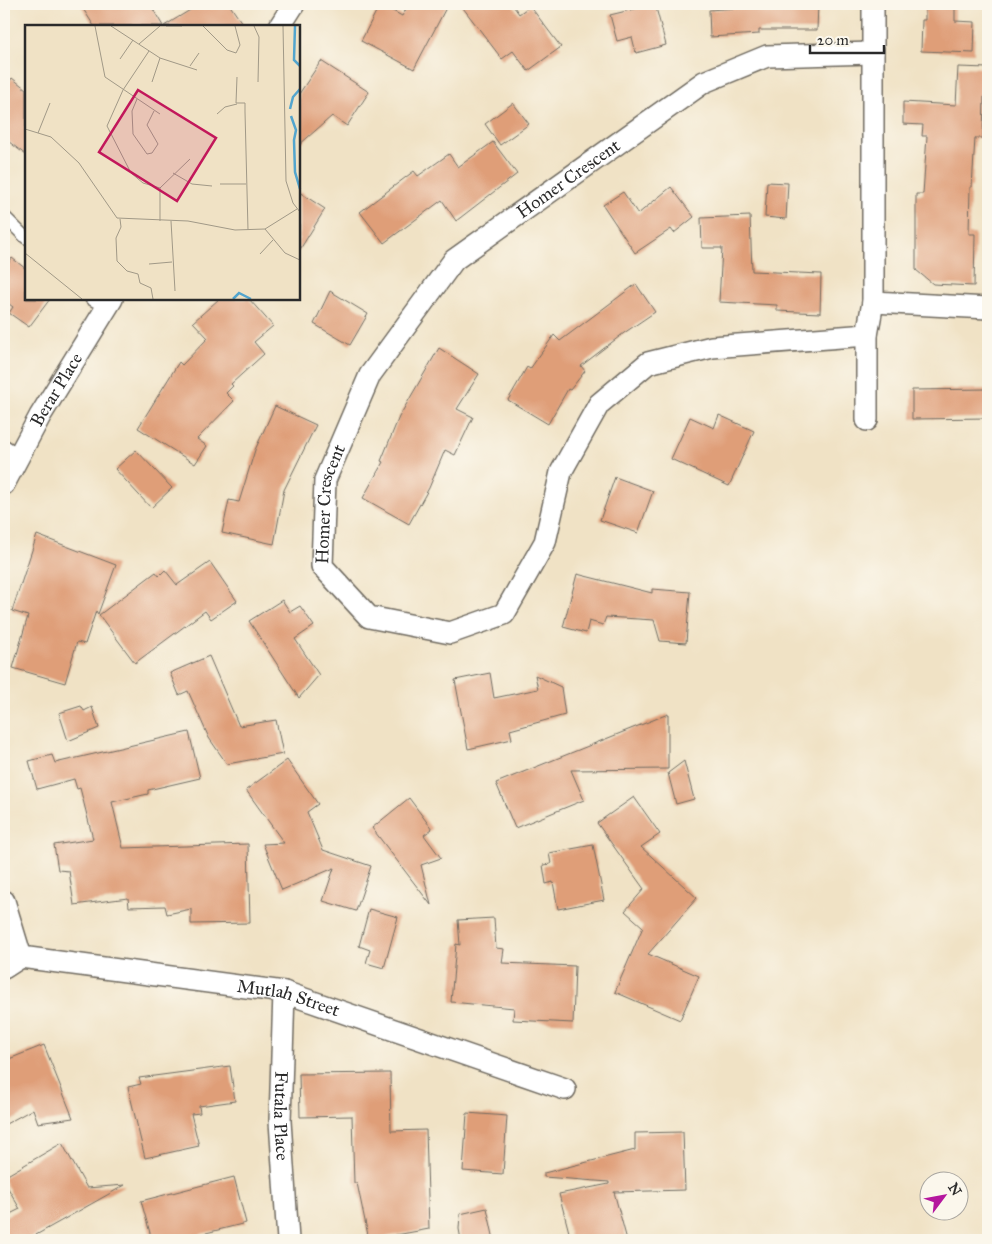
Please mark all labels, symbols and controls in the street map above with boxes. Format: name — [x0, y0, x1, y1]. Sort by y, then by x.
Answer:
scale bar — [810, 22, 883, 54]
inset map — [25, 25, 300, 300]
text: 20 m — [817, 31, 849, 49]
street label: Homer Crescent — [512, 134, 625, 223]
street label: Berar Place — [26, 349, 87, 430]
street label: Homer Crescent — [311, 440, 350, 564]
street label: Mutlah Street — [236, 975, 343, 1022]
street label: Futala Place — [269, 1071, 294, 1161]
north arrow — [920, 1172, 970, 1222]
text: N — [944, 1180, 965, 1199]

